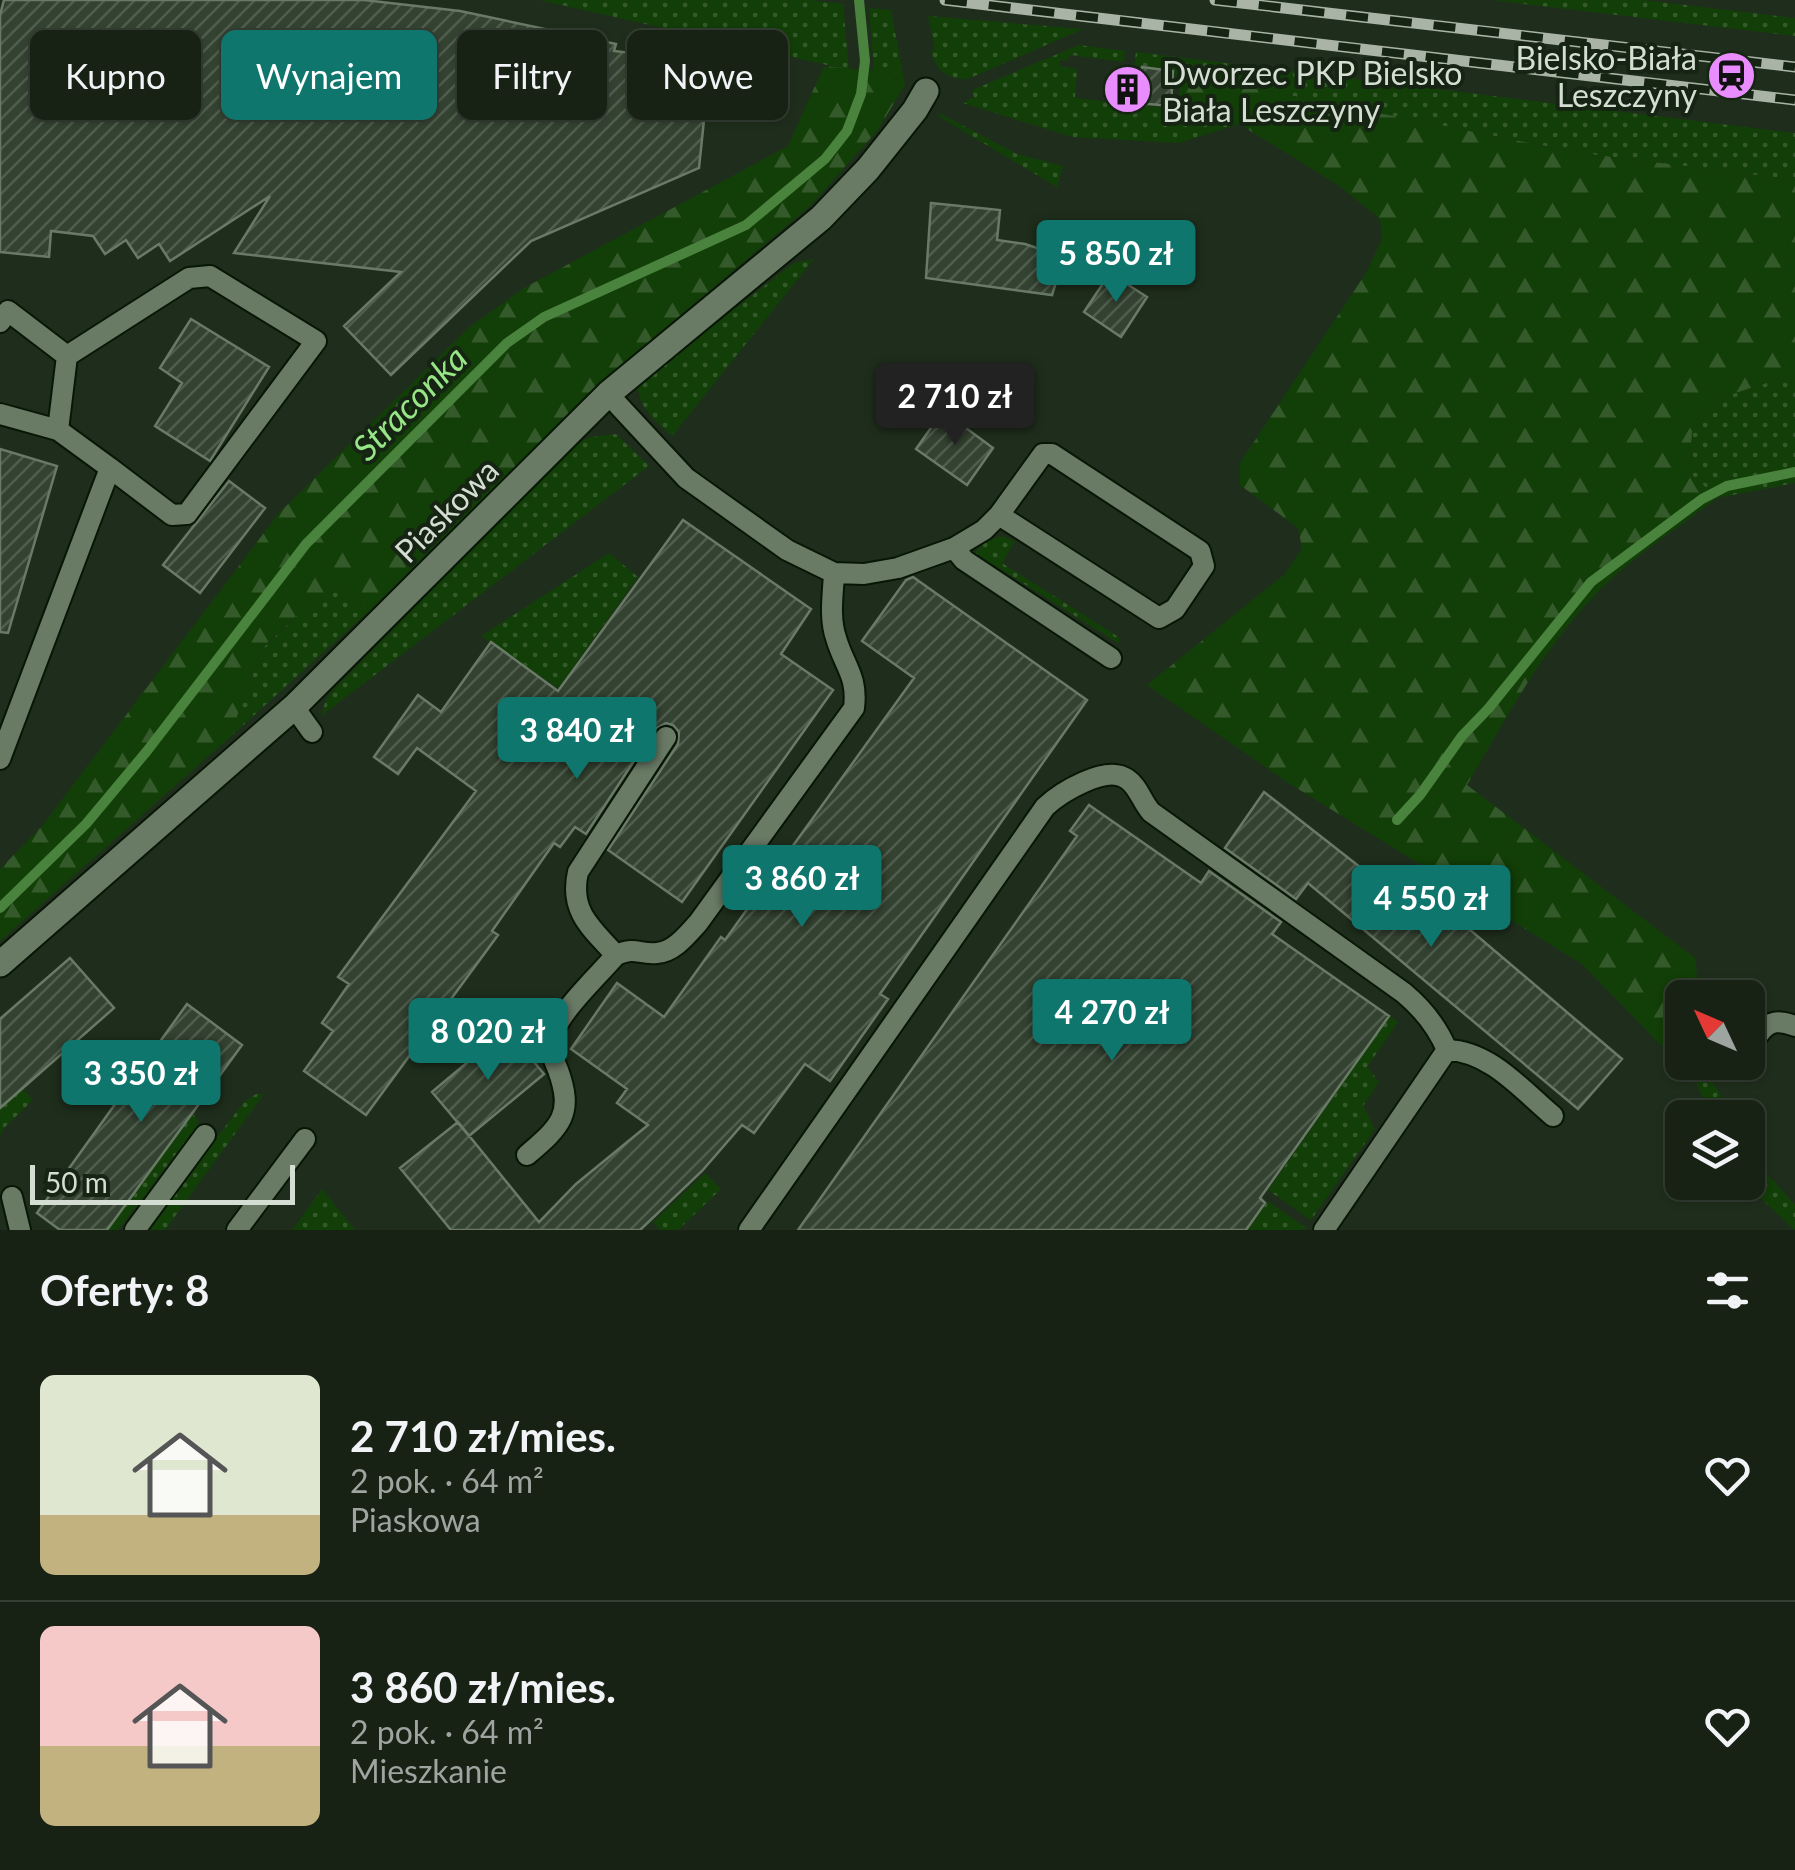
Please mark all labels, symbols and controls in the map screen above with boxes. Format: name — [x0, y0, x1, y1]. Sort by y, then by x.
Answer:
chip: Kupno — [30, 30, 201, 120]
chip: Wynajem — [221, 30, 437, 120]
chip: Filtry — [457, 30, 607, 120]
chip: Nowe — [627, 30, 788, 120]
place label: Bielsko-Biała Leszczyny — [1516, 38, 1697, 114]
station icon: Bielsko-Biała Leszczyny — [1706, 49, 1758, 101]
place label: Dworzec PKP Bielsko Biała Leszczyny — [1162, 53, 1462, 129]
building icon: Dworzec PKP Bielsko Biała Leszczyny — [1101, 64, 1153, 116]
pin: 5 850 zł — [1013, 220, 1219, 305]
text: 5 850 zł — [1058, 233, 1174, 272]
water label: Straconka — [343, 336, 475, 468]
pin: 2 710 zł — [852, 363, 1058, 448]
text: 2 710 zł — [897, 376, 1013, 415]
street label: Piaskowa — [386, 450, 506, 570]
pin: 3 840 zł — [474, 697, 680, 782]
text: 3 840 zł — [519, 710, 635, 749]
pin: 3 860 zł — [699, 845, 905, 930]
text: 3 860 zł — [744, 858, 860, 897]
pin: 4 550 zł — [1328, 865, 1534, 950]
text: 4 550 zł — [1373, 878, 1489, 917]
pin: 4 270 zł — [1009, 979, 1215, 1064]
north arrow — [1665, 980, 1765, 1080]
map controls — [1665, 980, 1765, 1200]
text: 4 270 zł — [1054, 992, 1170, 1031]
pin: 8 020 zł — [385, 998, 591, 1083]
text: 8 020 zł — [430, 1011, 546, 1050]
pin: 3 350 zł — [38, 1040, 244, 1125]
text: 3 350 zł — [83, 1053, 199, 1092]
button: layers — [1665, 1100, 1765, 1200]
scale bar — [30, 1160, 295, 1204]
text: 50 m — [45, 1165, 108, 1199]
icon: filters — [1700, 1263, 1755, 1318]
text: Oferty: 8 — [40, 1265, 209, 1315]
text: 2 710 zł/mies. — [350, 1411, 616, 1461]
icon: home — [120, 1415, 240, 1535]
icon: heart — [1700, 1448, 1755, 1503]
text: 2 pok. · 64 m² — [350, 1461, 544, 1500]
text: Piaskowa — [350, 1500, 481, 1539]
text: 3 860 zł/mies. — [350, 1662, 616, 1712]
icon: home — [120, 1666, 240, 1786]
icon: heart — [1700, 1699, 1755, 1754]
text: 2 pok. · 64 m² — [350, 1712, 544, 1751]
text: Mieszkanie — [350, 1751, 507, 1790]

